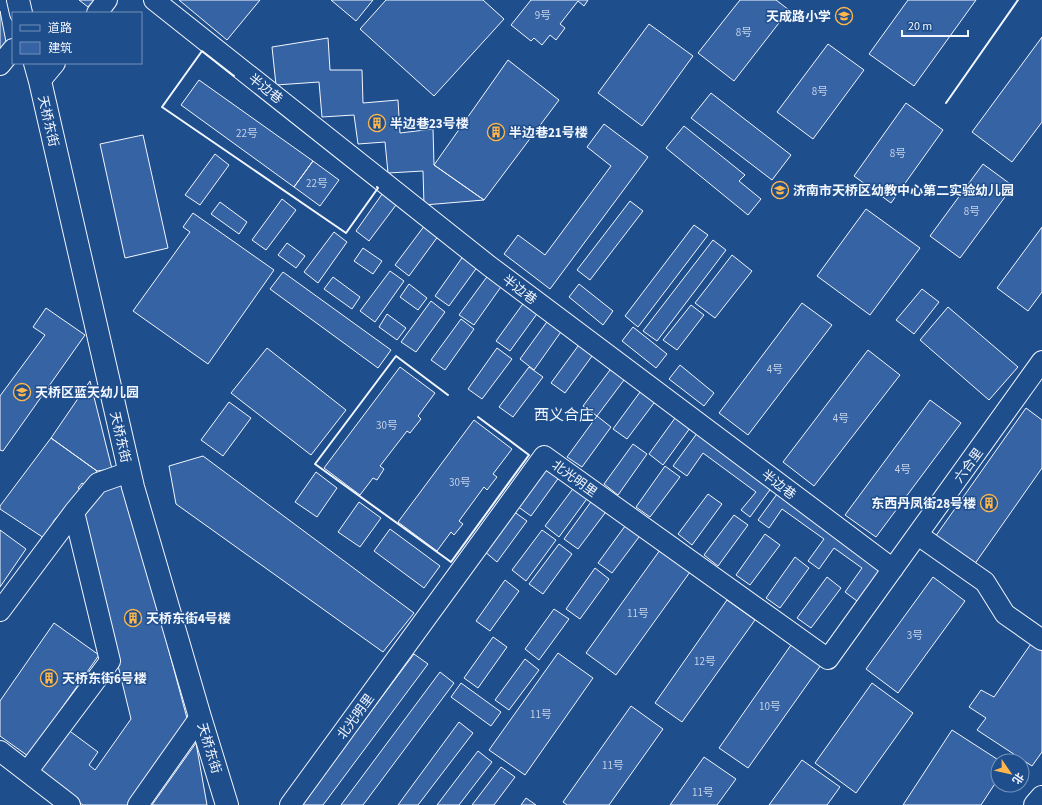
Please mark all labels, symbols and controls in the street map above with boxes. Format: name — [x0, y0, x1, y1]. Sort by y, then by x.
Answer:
school or university icon: 天成路小学 — [834, 6, 854, 26]
house number: 9号 — [535, 8, 551, 23]
place label: 天成路小学 — [766, 8, 831, 26]
legend — [12, 12, 142, 64]
scale bar — [902, 12, 968, 38]
text: 20 m — [908, 18, 932, 35]
text: 道路 — [48, 20, 72, 37]
house number: 8号 — [736, 25, 752, 40]
text: 建筑 — [48, 40, 72, 57]
street label: 半边巷 — [244, 70, 286, 108]
house number: 8号 — [812, 84, 828, 99]
street label: 天桥东街 — [33, 94, 63, 149]
building icon: 半边巷23号楼 — [367, 113, 387, 133]
place label: 半边巷23号楼 — [390, 115, 469, 133]
building icon: 半边巷21号楼 — [486, 122, 506, 142]
place label: 半边巷21号楼 — [509, 124, 588, 142]
house number: 22号 — [236, 126, 258, 141]
house number: 8号 — [890, 146, 906, 161]
house number: 22号 — [306, 176, 328, 191]
school or university icon: 济南市天桥区幼教中心第二实验幼儿园 — [770, 180, 790, 200]
place label: 济南市天桥区幼教中心第二实验幼儿园 — [793, 182, 1014, 200]
house number: 8号 — [964, 204, 980, 219]
street label: 半边巷 — [498, 271, 540, 309]
house number: 4号 — [767, 362, 783, 377]
school or university icon: 天桥区蓝天幼儿园 — [12, 382, 32, 402]
place label: 天桥区蓝天幼儿园 — [35, 384, 139, 402]
district label: 西义合庄 — [534, 405, 594, 426]
street label: 天桥东街 — [105, 410, 135, 465]
house number: 4号 — [833, 411, 849, 426]
house number: 30号 — [376, 418, 398, 433]
street label: 六合里 — [950, 445, 988, 487]
street label: 北光明里 — [548, 456, 601, 501]
house number: 4号 — [895, 462, 911, 477]
street label: 半边巷 — [757, 466, 799, 504]
house number: 30号 — [449, 475, 471, 490]
building icon: 东西丹凤街28号楼 — [979, 493, 999, 513]
place label: 东西丹凤街28号楼 — [871, 495, 976, 513]
house number: 11号 — [627, 606, 649, 621]
building icon: 天桥东街4号楼 — [123, 608, 143, 628]
place label: 天桥东街4号楼 — [146, 610, 231, 628]
house number: 3号 — [907, 628, 923, 643]
house number: 12号 — [694, 654, 716, 669]
building icon: 天桥东街6号楼 — [39, 668, 59, 688]
place label: 天桥东街6号楼 — [62, 670, 147, 688]
street label: 北光明里 — [333, 690, 378, 743]
house number: 10号 — [759, 699, 781, 714]
house number: 11号 — [530, 707, 552, 722]
street label: 天桥东街 — [193, 721, 225, 776]
north arrow — [990, 753, 1030, 793]
house number: 11号 — [602, 758, 624, 773]
text: 北 — [1009, 770, 1027, 787]
house number: 11号 — [692, 785, 714, 800]

